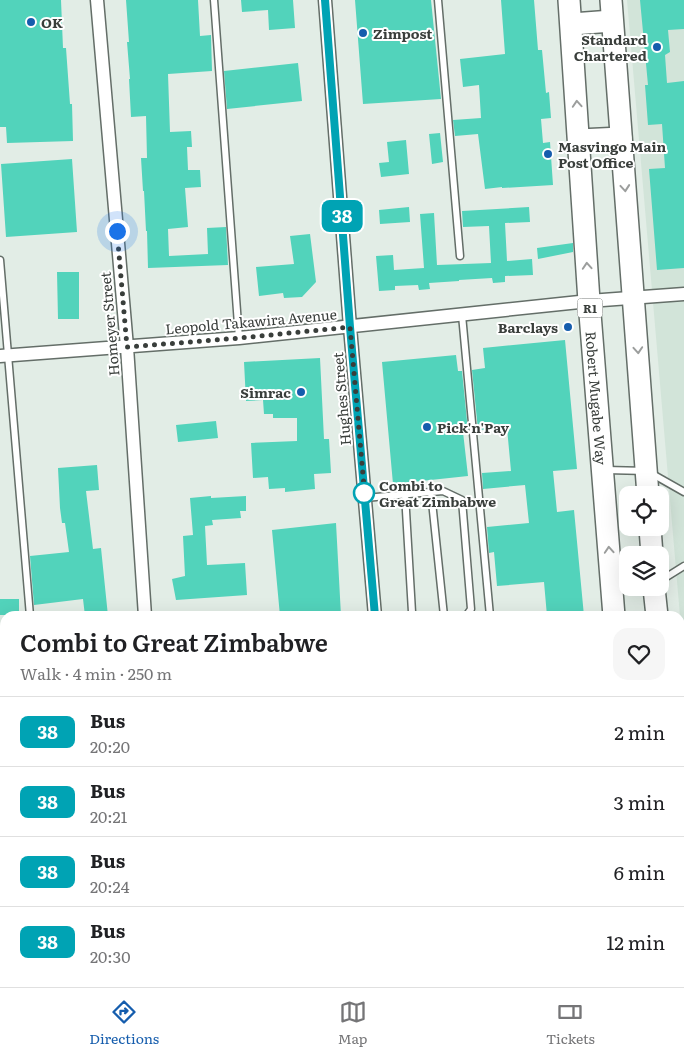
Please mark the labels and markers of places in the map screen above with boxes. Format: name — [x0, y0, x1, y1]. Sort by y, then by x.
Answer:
place label: OK — [41, 12, 63, 32]
marker: OK — [25, 16, 37, 28]
place label: Zimpost — [373, 23, 433, 43]
marker: Zimpost — [357, 27, 369, 39]
place label: Standard Chartered — [574, 29, 647, 65]
marker: Standard Chartered — [651, 41, 663, 53]
place label: Masvingo Main Post Office — [558, 136, 667, 172]
marker: Masvingo Main Post Office — [542, 148, 554, 160]
place label: Barclays — [498, 317, 558, 337]
marker: Barclays — [562, 321, 574, 333]
place label: Simrac — [240, 382, 291, 402]
marker: Simrac — [295, 386, 307, 398]
place label: Pick'n'Pay — [437, 417, 510, 437]
marker: Pick'n'Pay — [421, 421, 433, 433]
place label: Combi to Great Zimbabwe — [379, 475, 496, 511]
marker: Combi to Great Zimbabwe — [353, 482, 375, 504]

